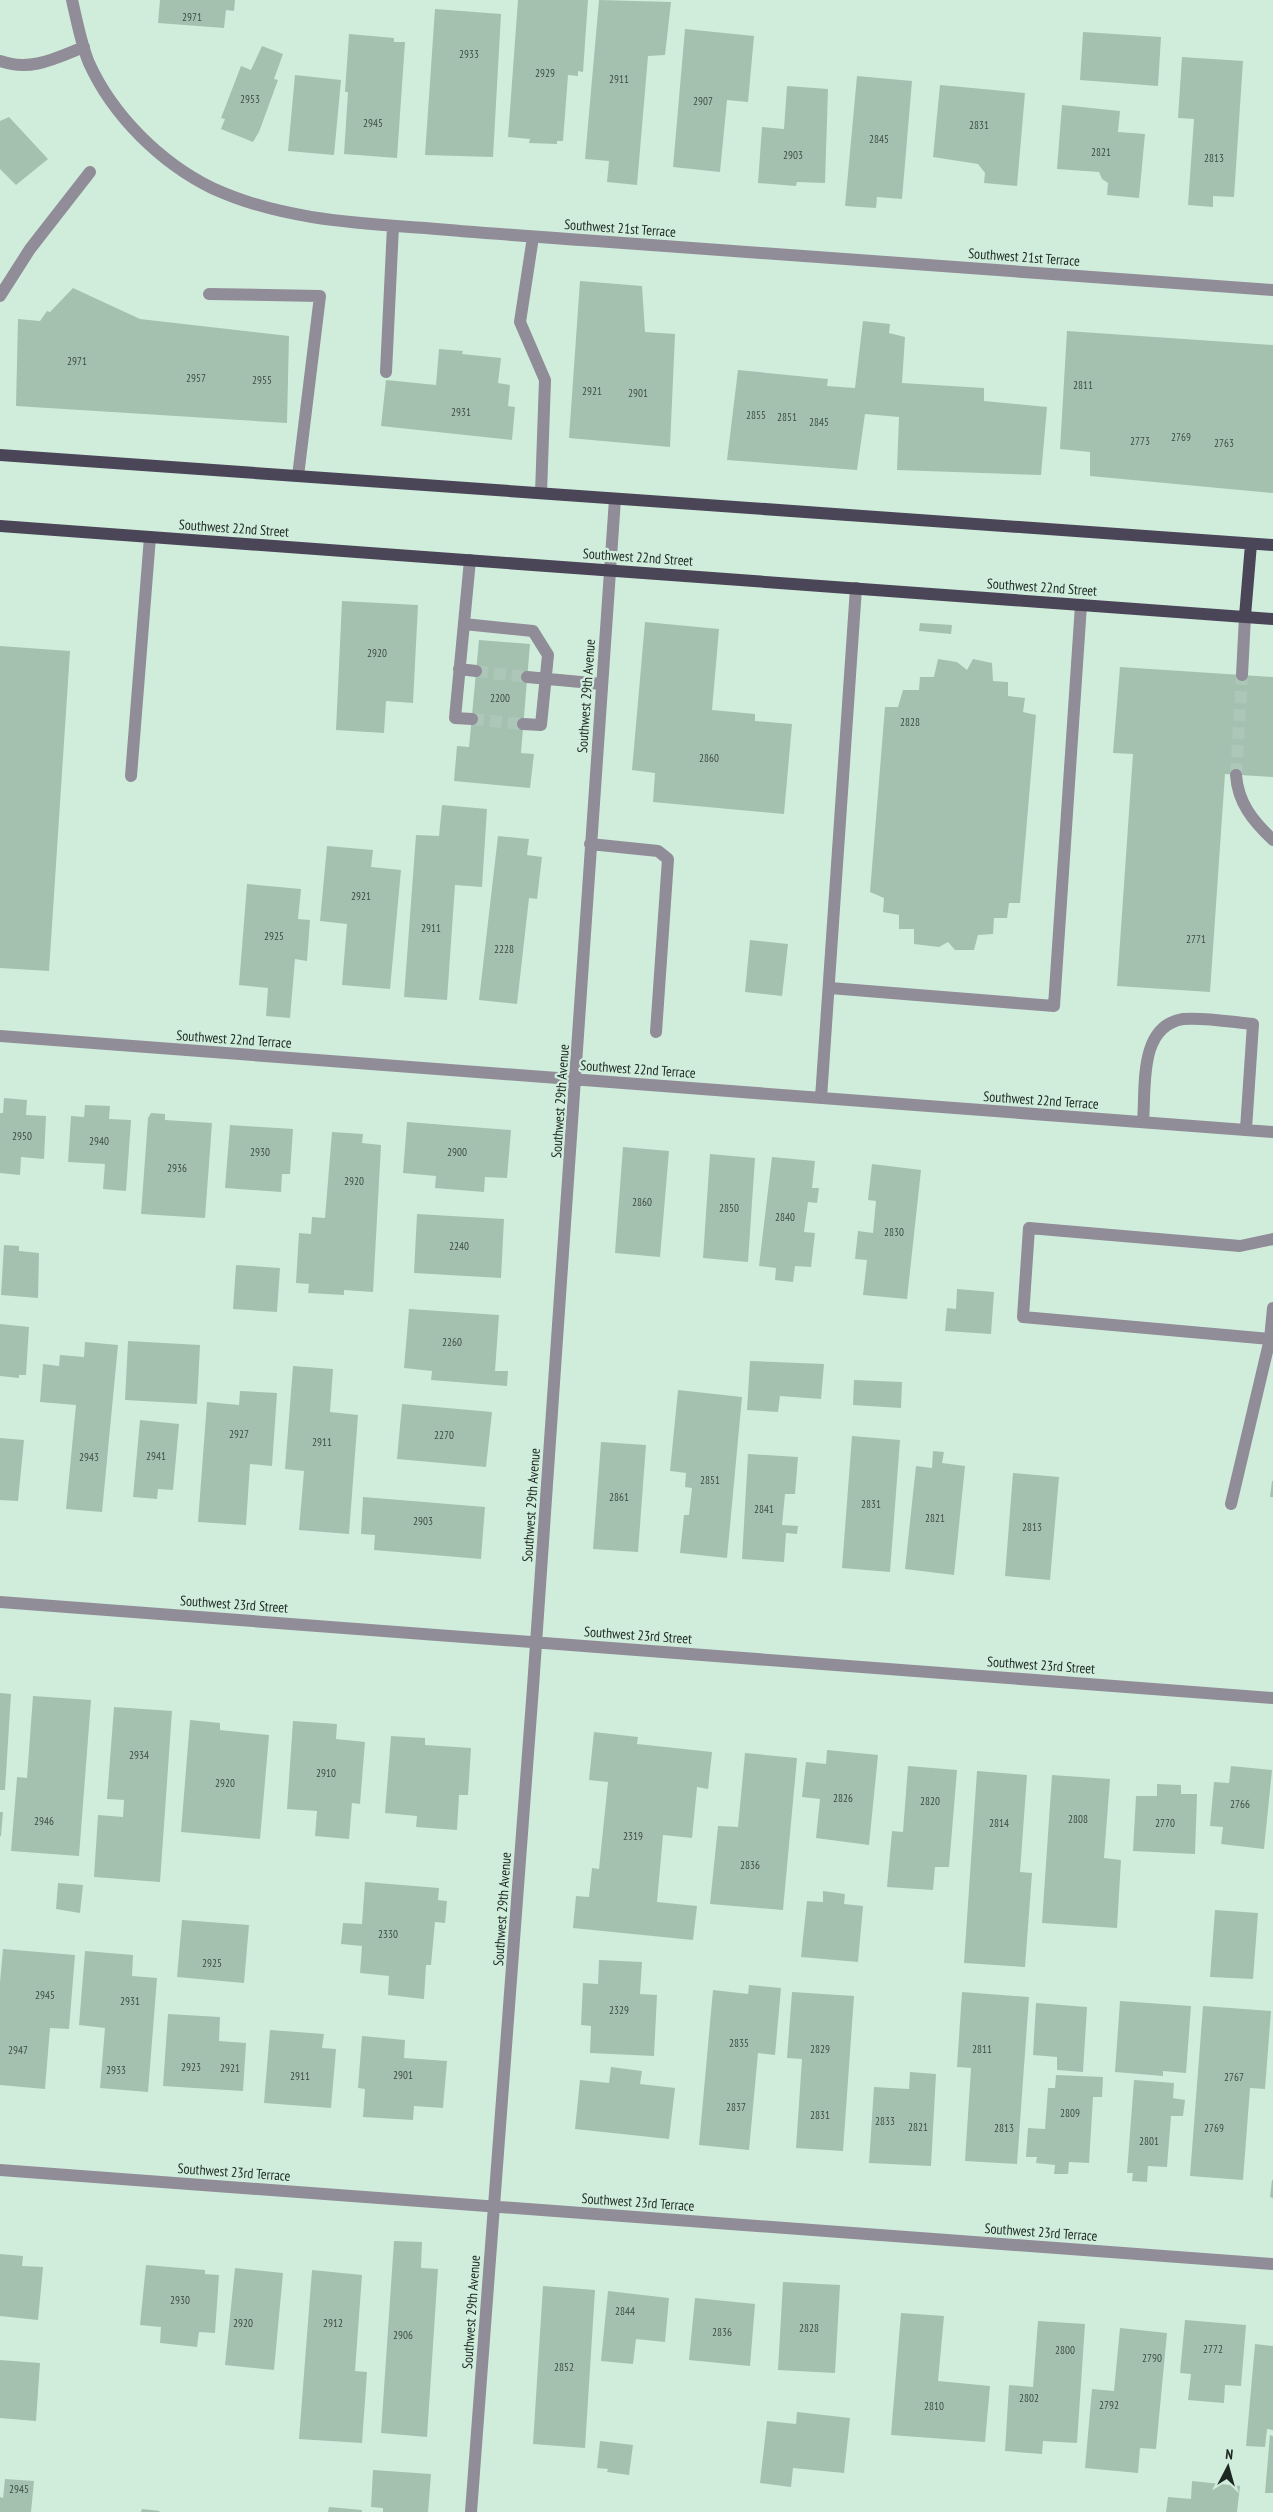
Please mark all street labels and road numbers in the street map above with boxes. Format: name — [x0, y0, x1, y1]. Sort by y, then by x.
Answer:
street label: Southwest 21st Terrace — [564, 215, 677, 241]
street label: Southwest 21st Terrace — [968, 244, 1081, 270]
street label: Southwest 22nd Street — [178, 515, 290, 541]
street label: Southwest 22nd Street — [582, 544, 694, 570]
street label: Southwest 22nd Street — [986, 574, 1098, 600]
street label: Southwest 29th Avenue — [573, 638, 599, 754]
street label: Southwest 22nd Terrace — [176, 1026, 292, 1052]
street label: Southwest 29th Avenue — [547, 1043, 573, 1159]
street label: Southwest 22nd Terrace — [580, 1056, 696, 1082]
street label: Southwest 22nd Terrace — [983, 1087, 1099, 1113]
street label: Southwest 29th Avenue — [518, 1447, 544, 1563]
street label: Southwest 23rd Street — [179, 1591, 289, 1617]
street label: Southwest 23rd Street — [583, 1622, 693, 1648]
street label: Southwest 23rd Street — [986, 1652, 1096, 1678]
street label: Southwest 29th Avenue — [489, 1851, 515, 1967]
street label: Southwest 23rd Terrace — [177, 2159, 291, 2185]
street label: Southwest 23rd Terrace — [581, 2189, 695, 2215]
street label: Southwest 23rd Terrace — [984, 2219, 1098, 2245]
street label: Southwest 29th Avenue — [458, 2254, 484, 2370]

